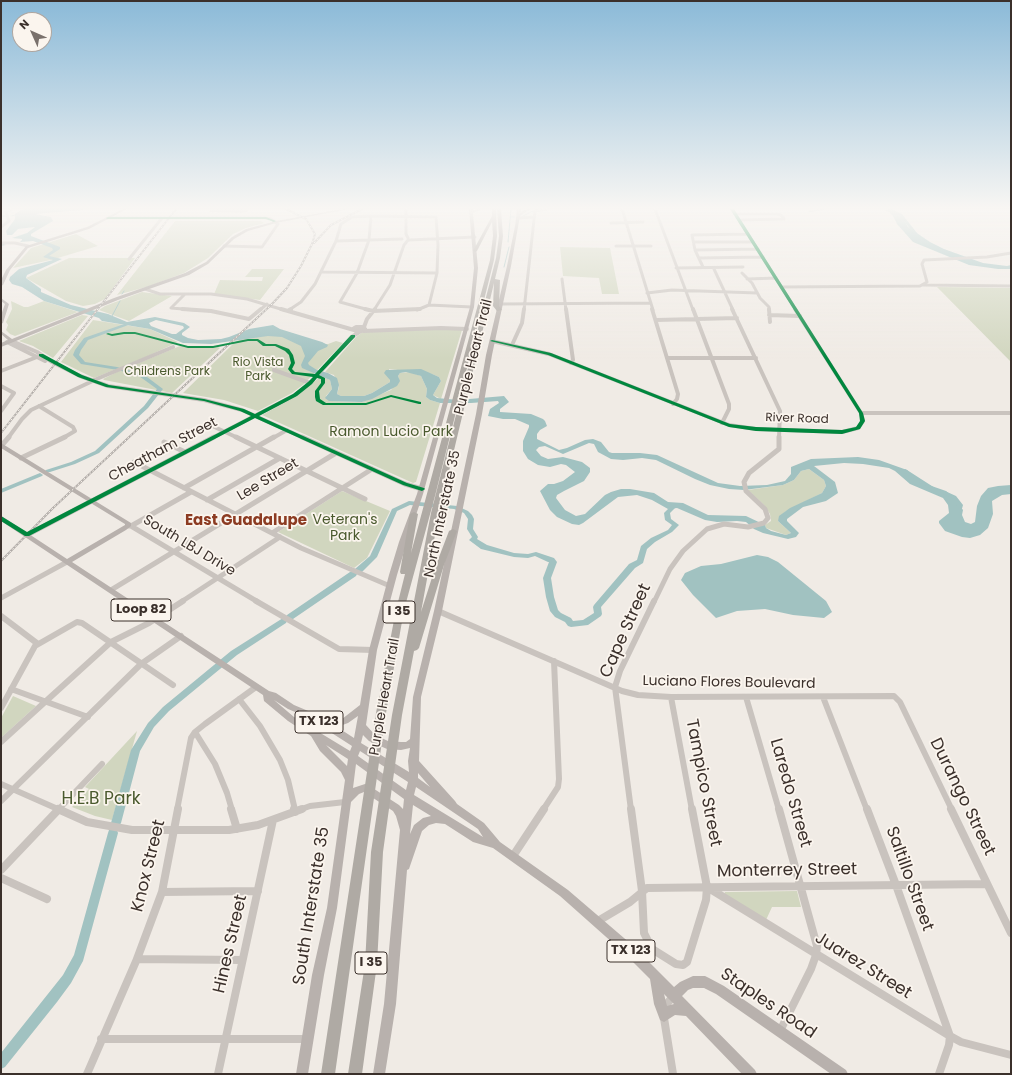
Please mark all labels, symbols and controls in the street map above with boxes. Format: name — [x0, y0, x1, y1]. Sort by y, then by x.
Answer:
north arrow — [12, 12, 52, 52]
text: N — [16, 16, 33, 33]
street label: Purple Heart Trail — [451, 297, 497, 417]
park label: Rio Vista Park — [233, 356, 283, 384]
park label: Childrens Park — [124, 365, 210, 379]
street label: River Road — [765, 411, 829, 427]
street label: Cheatham Street — [106, 414, 220, 486]
park label: Ramon Lucio Park — [329, 424, 453, 440]
street label: North Interstate 35 — [421, 449, 465, 579]
street label: Lee Street — [234, 455, 302, 505]
street label: South LBJ Drive — [140, 512, 238, 580]
district label: East Guadalupe — [185, 512, 307, 530]
park label: Veteran's Park — [312, 512, 378, 544]
street label: Cape Street — [596, 581, 656, 681]
road number: Loop 82 — [111, 599, 171, 621]
road number: I 35 — [383, 601, 415, 623]
street label: Purple Heart Trail — [366, 637, 404, 757]
street label: Luciano Flores Boulevard — [642, 673, 816, 693]
road number: TX 123 — [295, 711, 343, 733]
street label: Tampico Street — [681, 718, 725, 848]
street label: Durango Street — [925, 735, 999, 859]
street label: Laredo Street — [765, 736, 815, 850]
park label: H.E.B Park — [61, 790, 141, 810]
street label: Knox Street — [128, 818, 170, 914]
street label: Saltillo Street — [881, 824, 937, 934]
street label: South Interstate 35 — [289, 825, 335, 987]
street label: Monterrey Street — [717, 860, 857, 882]
street label: Hines Street — [210, 893, 252, 995]
street label: Juarez Street — [811, 928, 915, 1004]
road number: TX 123 — [607, 940, 655, 962]
road number: I 35 — [355, 952, 387, 974]
street label: Staples Road — [716, 964, 820, 1044]

